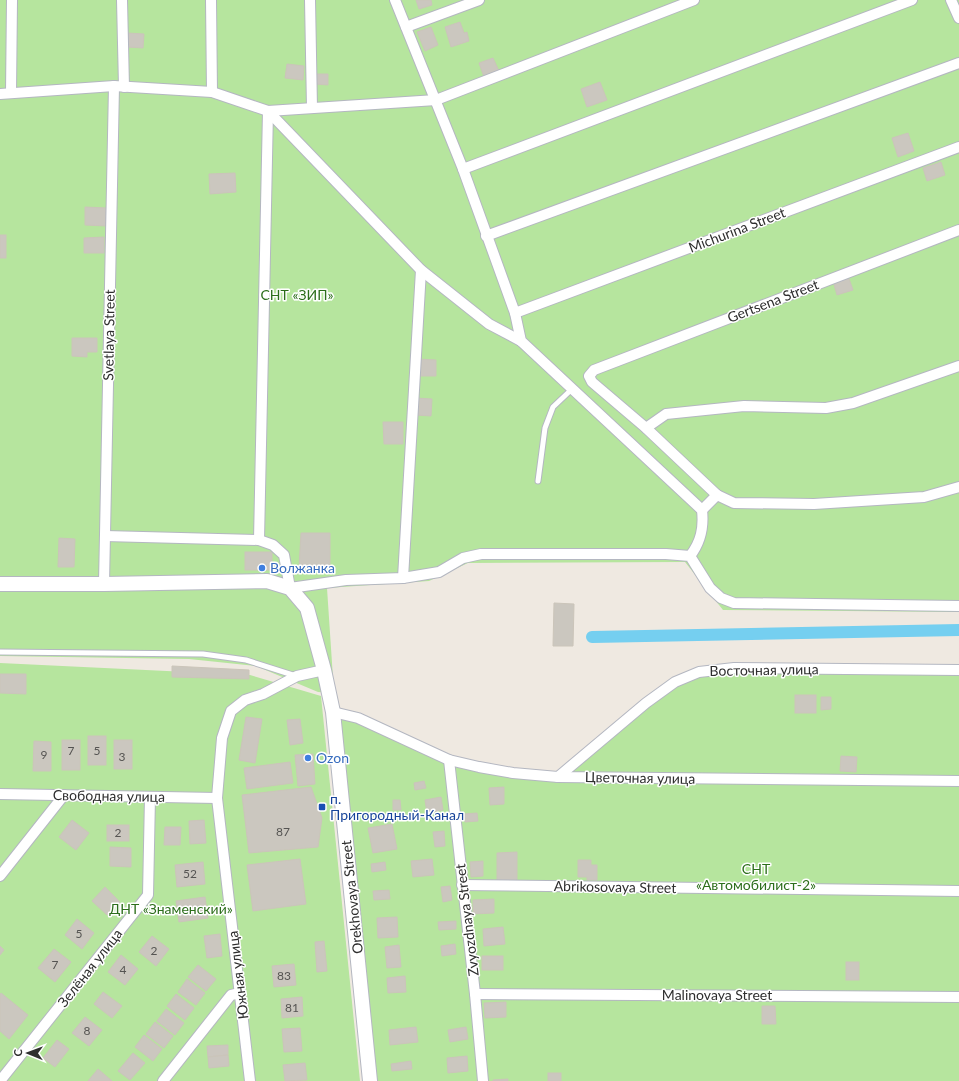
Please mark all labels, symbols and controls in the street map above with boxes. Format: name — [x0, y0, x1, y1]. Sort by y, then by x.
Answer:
street label: Michurina Street — [686, 203, 788, 256]
street label: Gertsena Street — [725, 275, 821, 326]
park label: СНТ «ЗИП» — [261, 286, 333, 303]
street label: Svetlaya Street — [99, 289, 118, 381]
place label: Волжанка — [270, 559, 335, 576]
marker: Волжанка — [257, 563, 267, 573]
street label: Восточная улица — [709, 660, 819, 679]
house number: 7 — [68, 743, 75, 758]
house number: 5 — [94, 743, 101, 758]
house number: 9 — [41, 747, 48, 762]
house number: 3 — [119, 749, 126, 764]
place label: Ozon — [316, 749, 349, 766]
marker: Ozon — [303, 753, 313, 763]
street label: Цветочная улица — [585, 768, 695, 787]
street label: Свободная улица — [53, 786, 165, 805]
place label: п. Пригородный-Канал — [330, 790, 464, 823]
marker: п. Пригородный-Канал — [317, 802, 327, 812]
house number: 87 — [276, 824, 290, 839]
house number: 2 — [115, 825, 122, 840]
street label: Orekhovaya Street — [337, 839, 366, 955]
park label: СНТ «Автомобилист-2» — [696, 860, 816, 893]
street label: Zvyozdnaya Street — [451, 863, 482, 977]
house number: 52 — [183, 866, 197, 881]
street label: Abrikosovaya Street — [554, 877, 676, 896]
park label: ДНТ «Знаменский» — [109, 900, 233, 917]
street label: Зелёная улица — [54, 925, 125, 1010]
house number: 5 — [76, 926, 83, 941]
street label: Южная улица — [224, 930, 251, 1020]
house number: 2 — [151, 943, 158, 958]
house number: 7 — [52, 957, 59, 972]
house number: 4 — [120, 962, 127, 977]
house number: 83 — [277, 968, 291, 983]
street label: Malinovaya Street — [662, 986, 772, 1003]
house number: 81 — [285, 1000, 299, 1015]
house number: 8 — [84, 1023, 91, 1038]
north arrow — [8, 1033, 48, 1073]
text: С — [11, 1048, 24, 1057]

